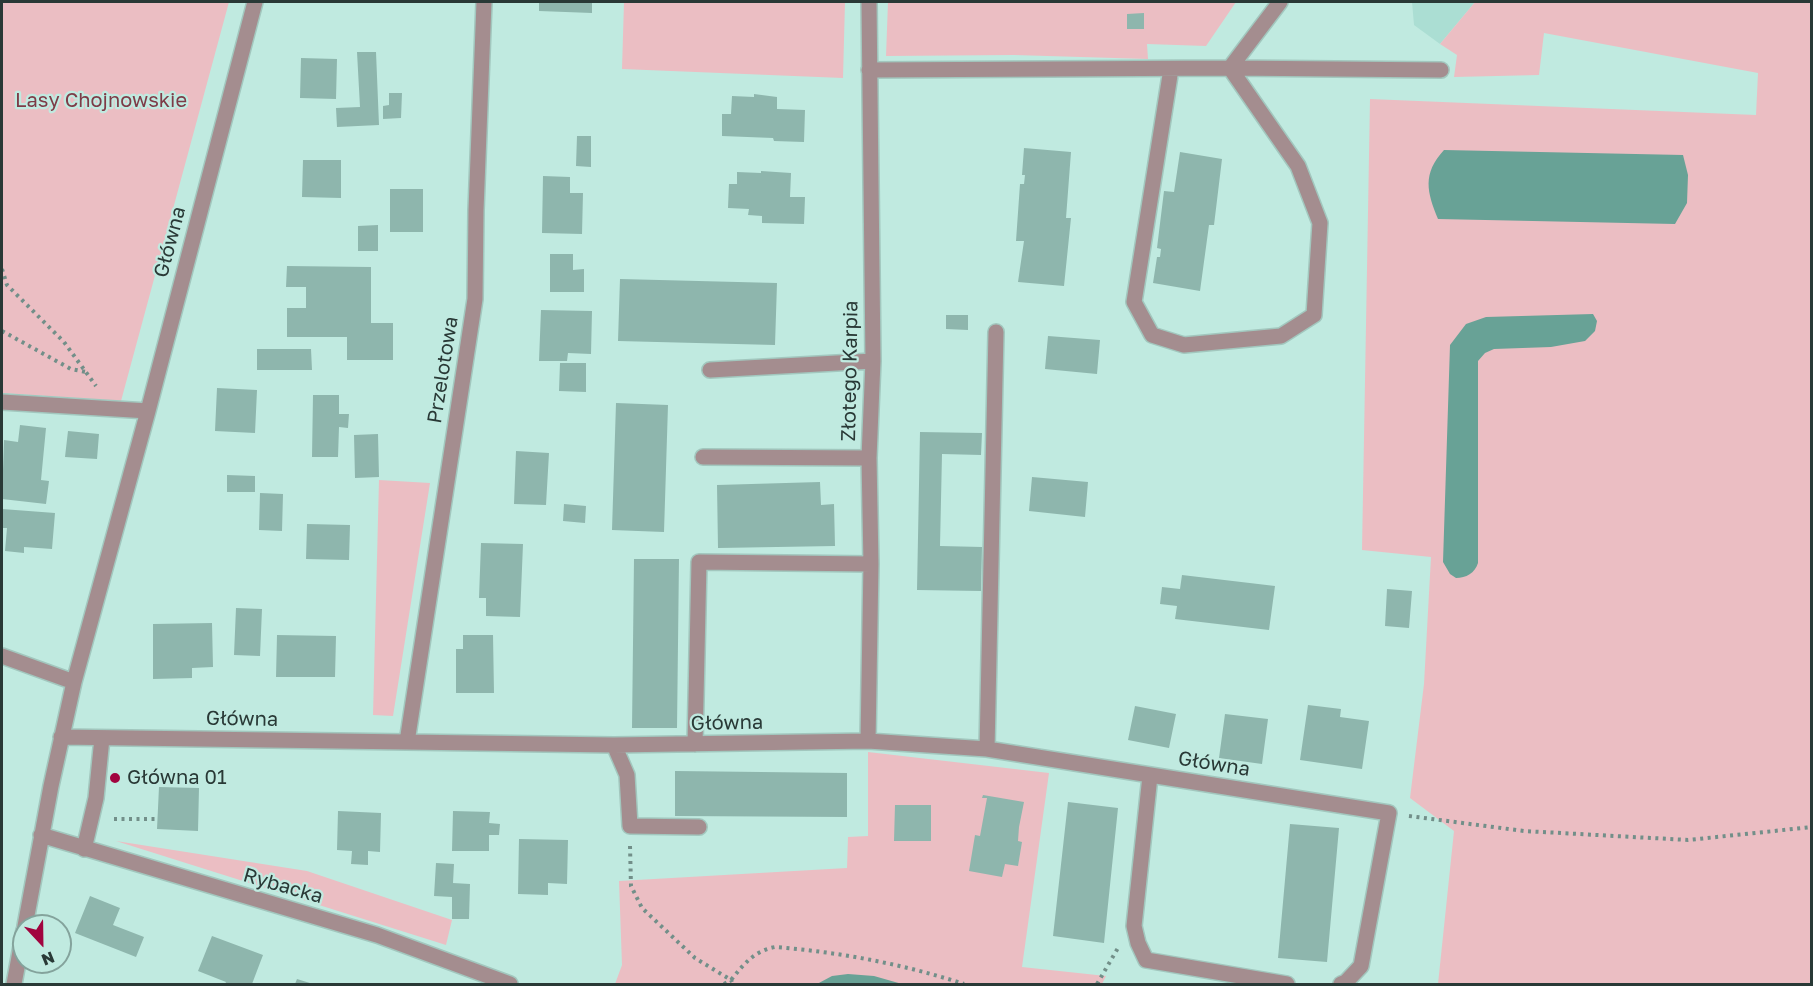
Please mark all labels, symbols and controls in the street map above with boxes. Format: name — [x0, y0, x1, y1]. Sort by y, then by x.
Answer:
park label: Lasy Chojnowskie — [15, 89, 187, 113]
street label: Główna — [149, 204, 191, 280]
street label: Złotego Karpia — [837, 300, 863, 442]
street label: Przelotowa — [423, 315, 463, 425]
street label: Główna — [206, 706, 278, 732]
street label: Główna — [691, 710, 763, 736]
street label: Główna — [1176, 746, 1252, 782]
place label: Główna 01 — [127, 766, 227, 790]
marker: Główna 01 — [108, 771, 122, 785]
street label: Rybacka — [240, 863, 326, 909]
north arrow — [12, 914, 72, 974]
text: N — [39, 947, 57, 970]

